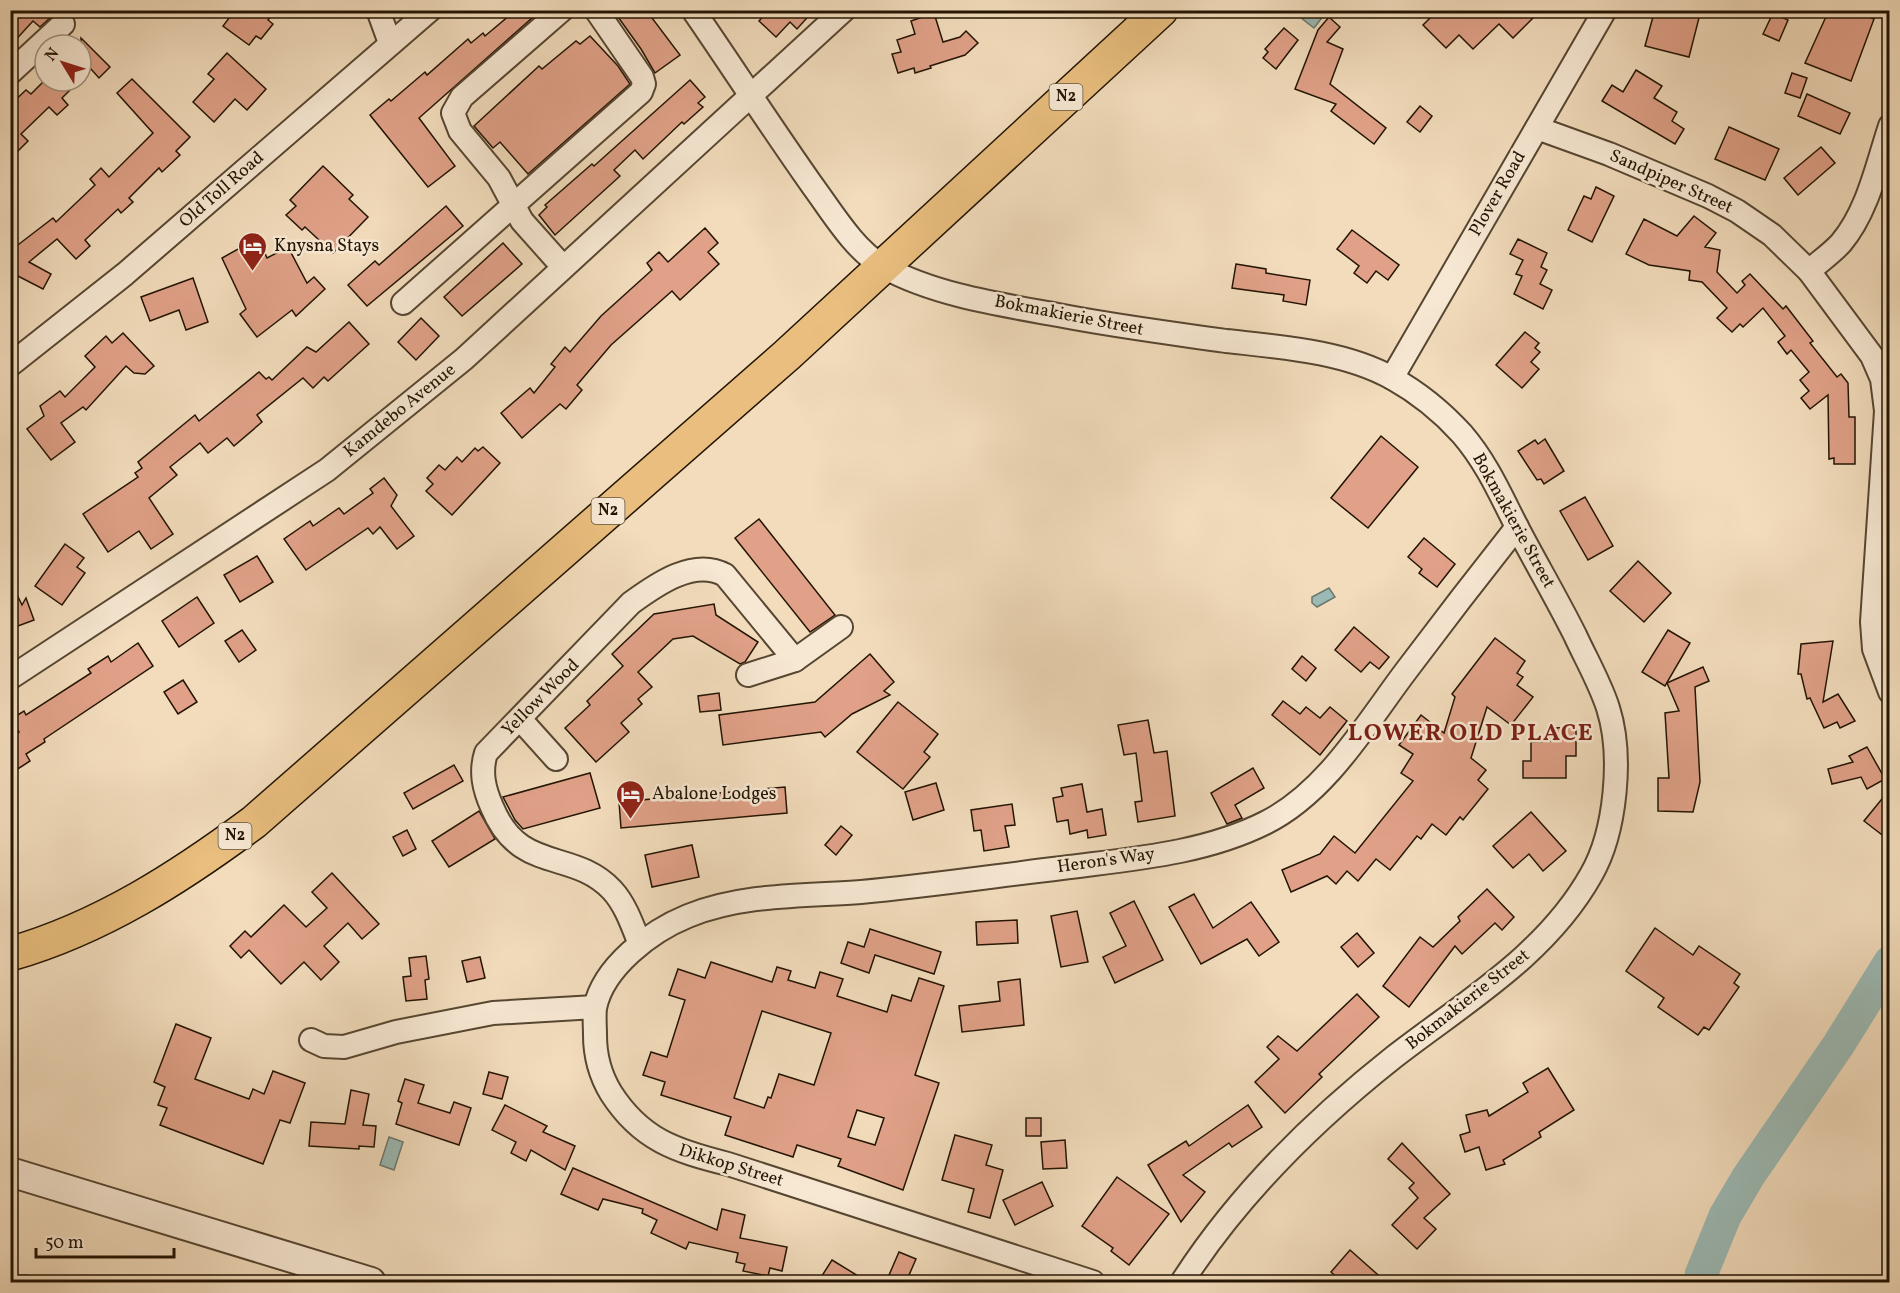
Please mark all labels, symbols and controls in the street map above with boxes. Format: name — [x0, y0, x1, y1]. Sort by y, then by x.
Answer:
north arrow — [33, 33, 93, 93]
text: N — [41, 43, 65, 66]
road number: N2 — [1050, 84, 1082, 110]
street label: Sandpiper Street — [1605, 144, 1737, 220]
street label: Old Toll Road — [174, 146, 270, 234]
street label: Plover Road — [1463, 147, 1533, 241]
hotel icon: Knysna Stays — [237, 230, 269, 272]
place label: Knysna Stays — [274, 234, 379, 259]
street label: Bokmakierie Street — [992, 289, 1146, 343]
street label: Kamdebo Avenue — [339, 358, 461, 464]
street label: Bokmakierie Street — [1465, 449, 1561, 593]
road number: N2 — [592, 498, 624, 524]
street label: Yellow Wood — [497, 654, 585, 742]
district label: LOWER OLD PLACE — [1348, 717, 1594, 751]
hotel icon: Abalone Lodges — [615, 778, 647, 820]
place label: Abalone Lodges — [652, 782, 777, 807]
road number: N2 — [218, 823, 252, 849]
street label: Heron's Way — [1056, 842, 1157, 880]
street label: Bokmakierie Street — [1401, 944, 1535, 1056]
street label: Dikkop Street — [675, 1138, 787, 1194]
scale bar — [36, 1221, 174, 1259]
text: 50 m — [45, 1231, 84, 1256]

